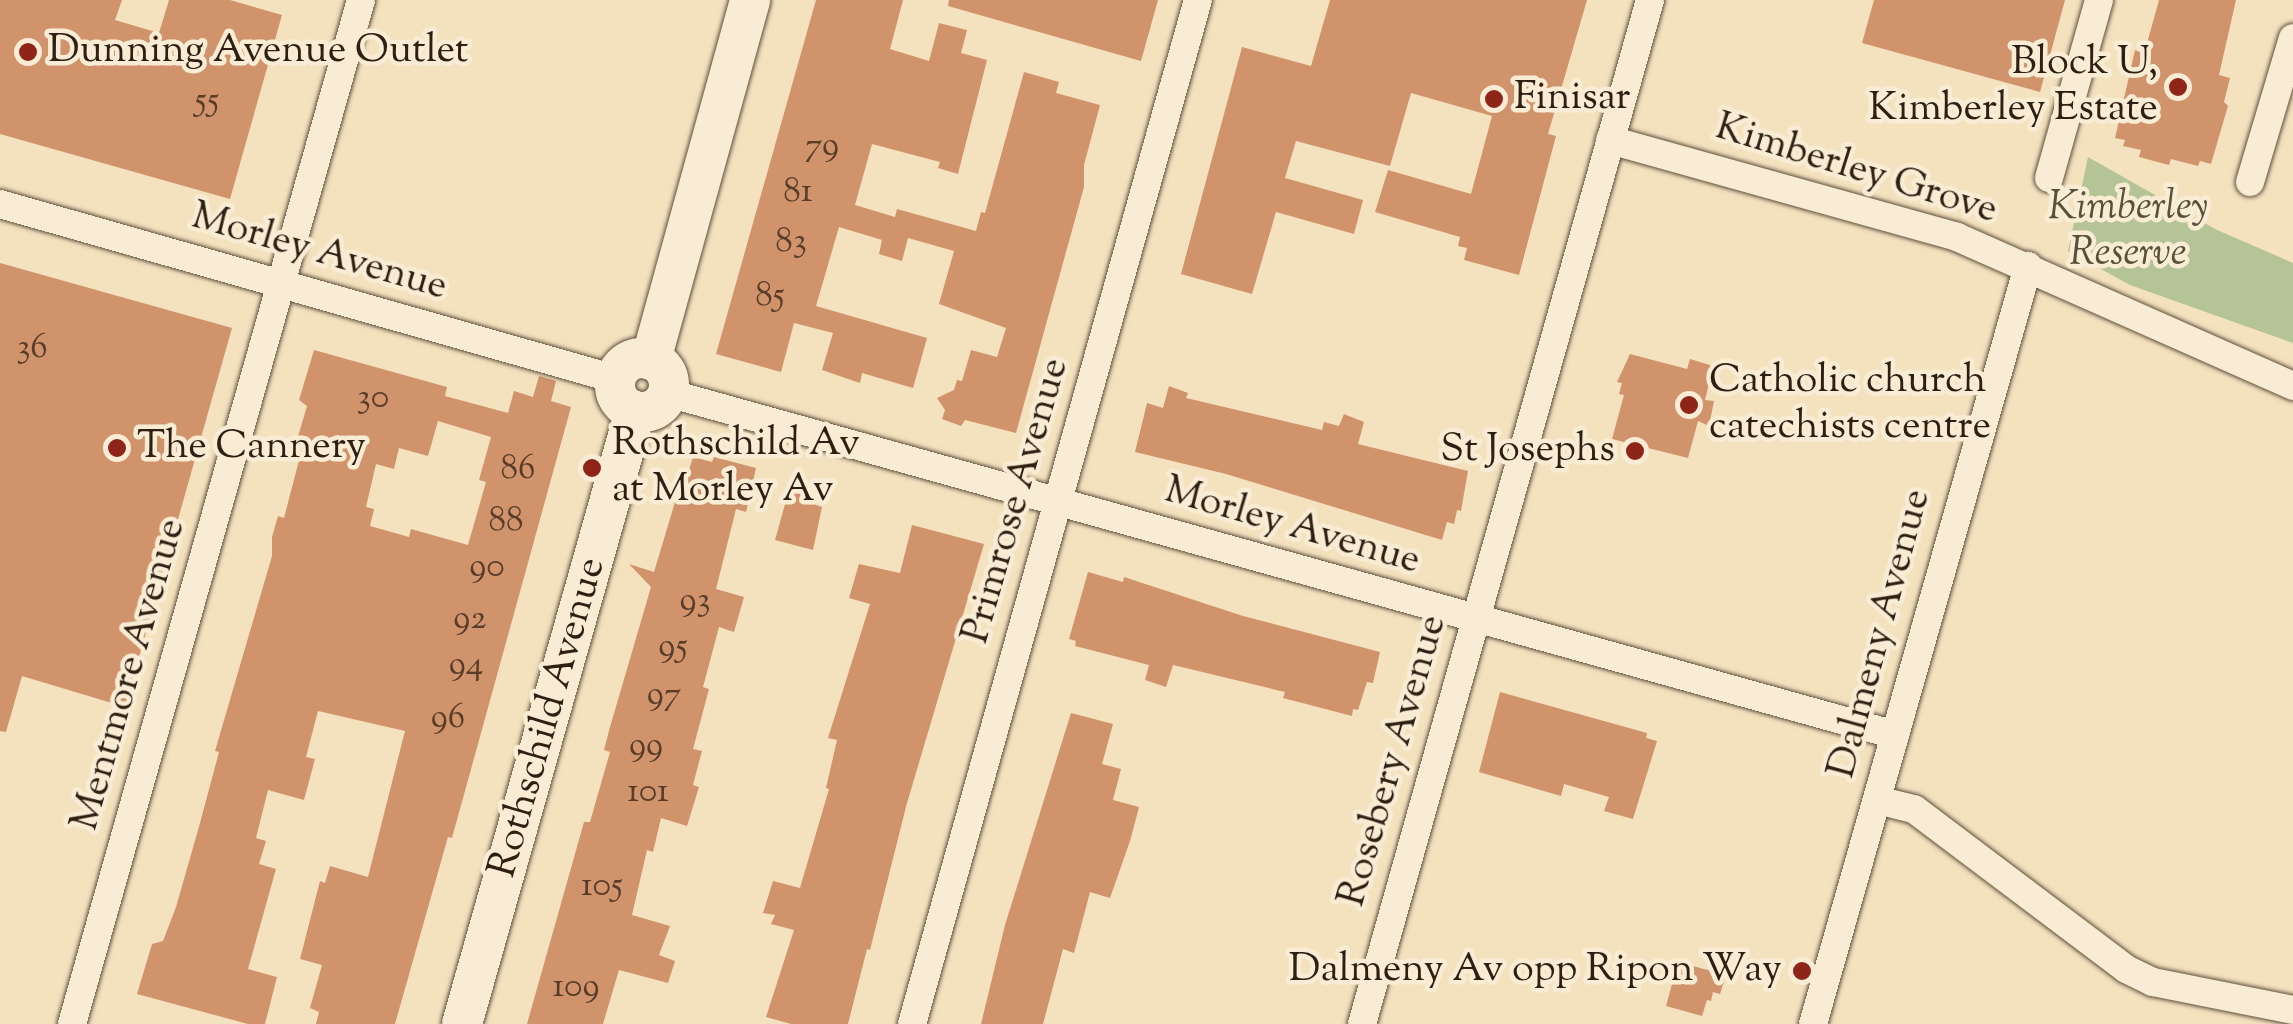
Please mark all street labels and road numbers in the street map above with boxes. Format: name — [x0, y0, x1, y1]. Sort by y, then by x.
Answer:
street label: Kimberley Grove — [1709, 104, 2003, 236]
street label: Morley Avenue — [186, 194, 452, 312]
street label: Primrose Avenue — [953, 353, 1081, 649]
street label: Morley Avenue — [1159, 468, 1425, 586]
street label: Dalmeny Avenue — [1819, 484, 1943, 784]
street label: Mentmore Avenue — [63, 514, 197, 836]
street label: Rothschild Avenue — [480, 553, 618, 883]
street label: Rosebery Avenue — [1329, 610, 1459, 912]

